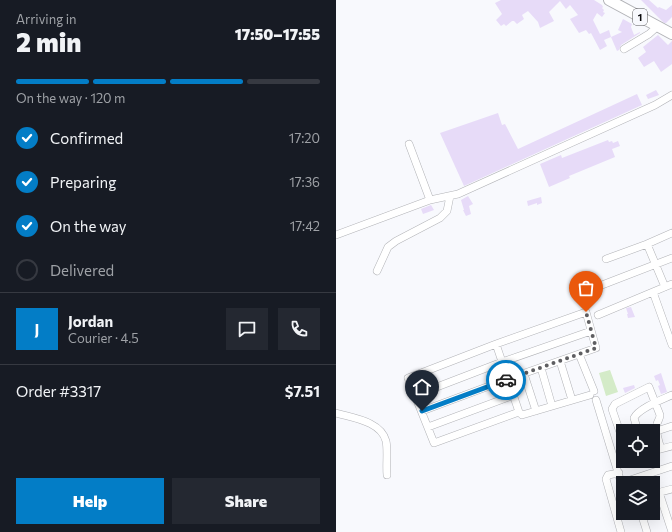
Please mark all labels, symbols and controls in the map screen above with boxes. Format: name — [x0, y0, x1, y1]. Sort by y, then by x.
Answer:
road number: 1 — [633, 9, 647, 25]
text: Arriving in — [16, 11, 76, 27]
text: 17:50–17:55 — [235, 25, 320, 43]
text: 2 min — [16, 26, 81, 57]
text: On the way · 120 m — [16, 90, 125, 106]
icon: check — [16, 127, 38, 149]
text: Confirmed — [50, 129, 123, 147]
text: 17:20 — [289, 130, 320, 146]
icon: check — [16, 171, 38, 193]
text: Preparing — [50, 173, 116, 191]
text: 17:36 — [289, 174, 320, 190]
icon: check — [16, 215, 38, 237]
text: On the way — [50, 217, 127, 235]
text: 17:42 — [290, 218, 320, 234]
text: Delivered — [50, 261, 114, 279]
pin — [569, 271, 603, 312]
icon: bag — [575, 277, 597, 299]
button: chat — [226, 308, 268, 350]
button: phone — [278, 308, 320, 350]
text: Jordan — [68, 312, 113, 330]
text: J — [35, 320, 39, 338]
text: Courier · 4.5 — [68, 330, 139, 346]
courier — [486, 360, 526, 400]
icon: car — [495, 369, 517, 391]
pin — [405, 370, 439, 411]
icon: home — [411, 376, 433, 398]
text: Order #3317 — [16, 382, 101, 400]
text: $7.51 — [285, 382, 320, 400]
map controls — [616, 424, 660, 520]
button: locate — [616, 424, 660, 468]
button: layers — [616, 476, 660, 520]
button: Help — [16, 478, 164, 524]
button: Share — [172, 478, 320, 524]

